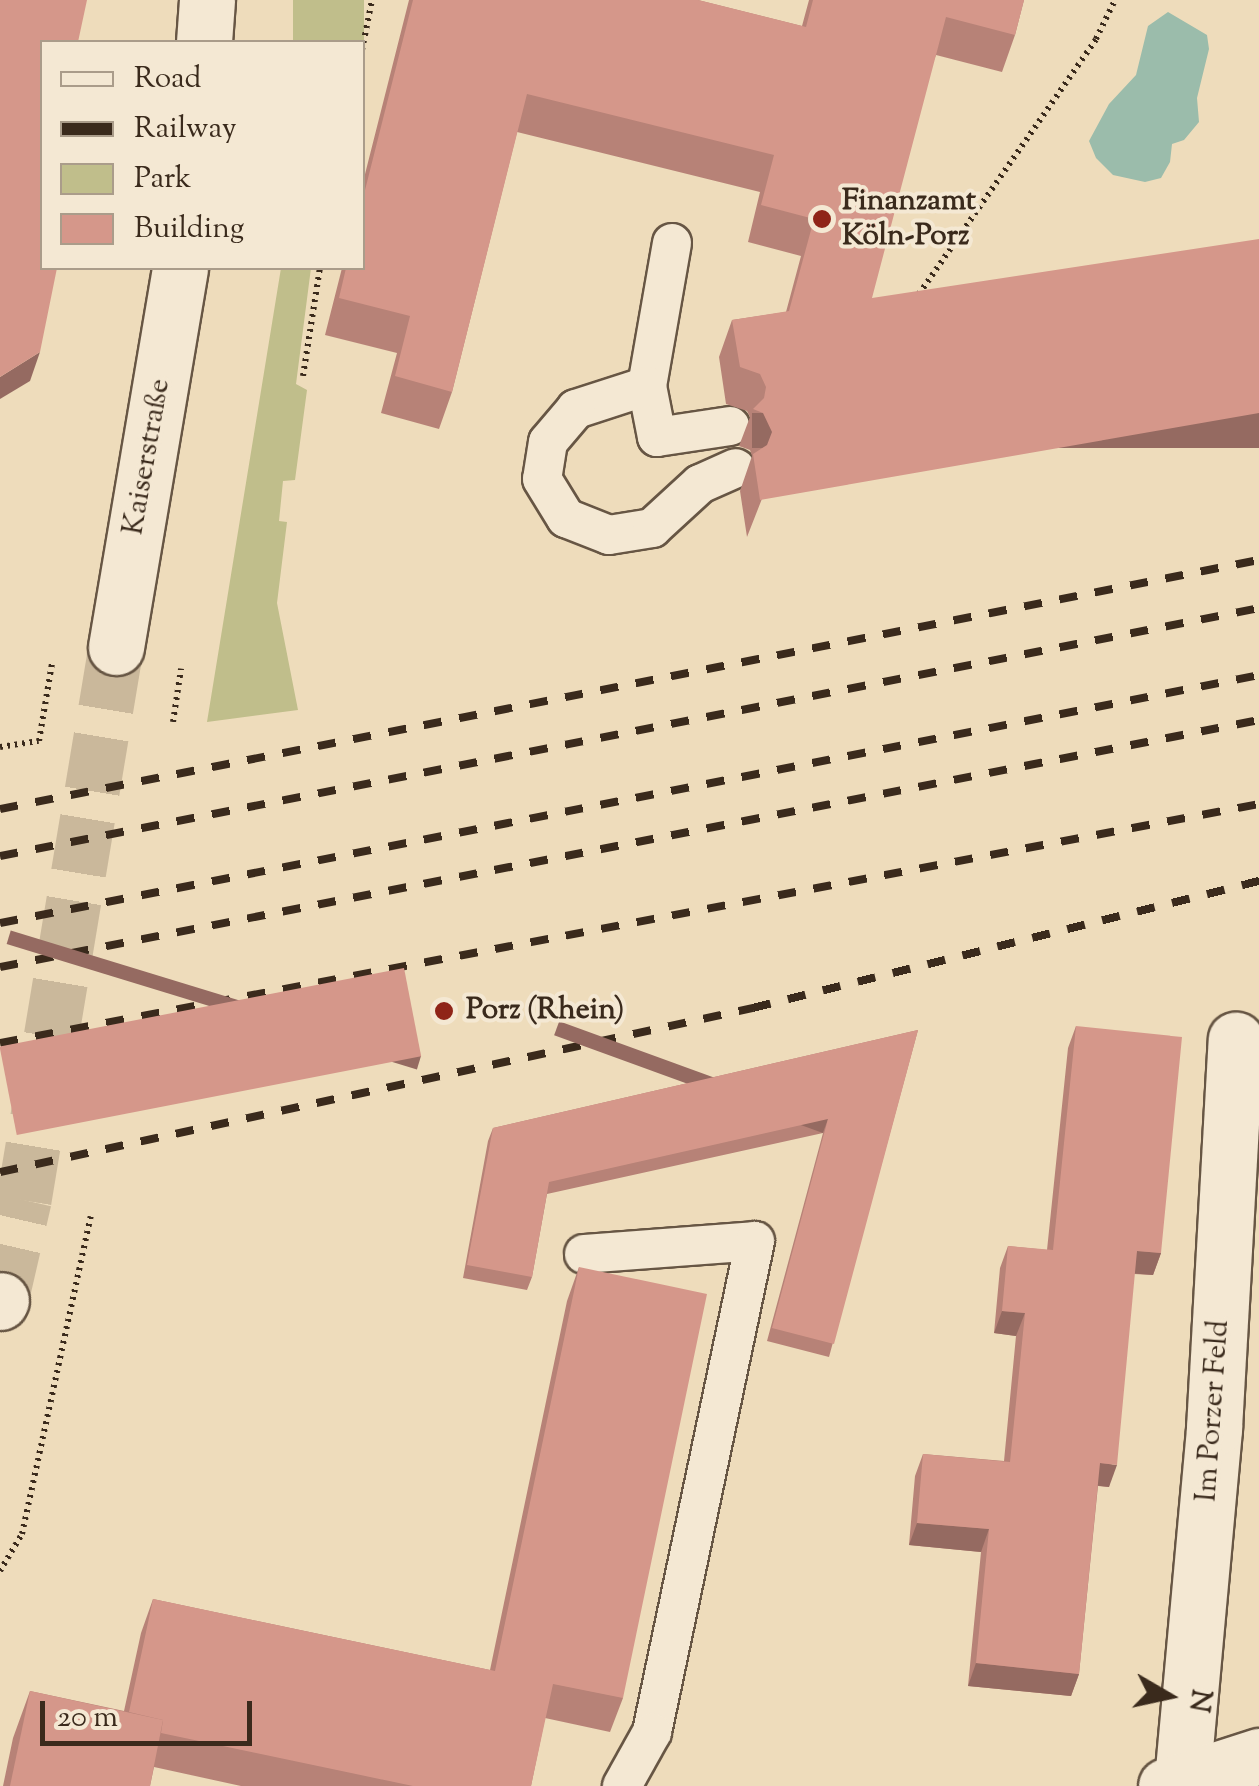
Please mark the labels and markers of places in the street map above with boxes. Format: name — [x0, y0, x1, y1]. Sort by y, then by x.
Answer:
place label: Finanzamt Köln-Porz — [842, 184, 976, 254]
marker: Finanzamt Köln-Porz — [811, 208, 833, 230]
place label: Porz (Rhein) — [466, 993, 624, 1029]
marker: Porz (Rhein) — [431, 998, 457, 1024]

